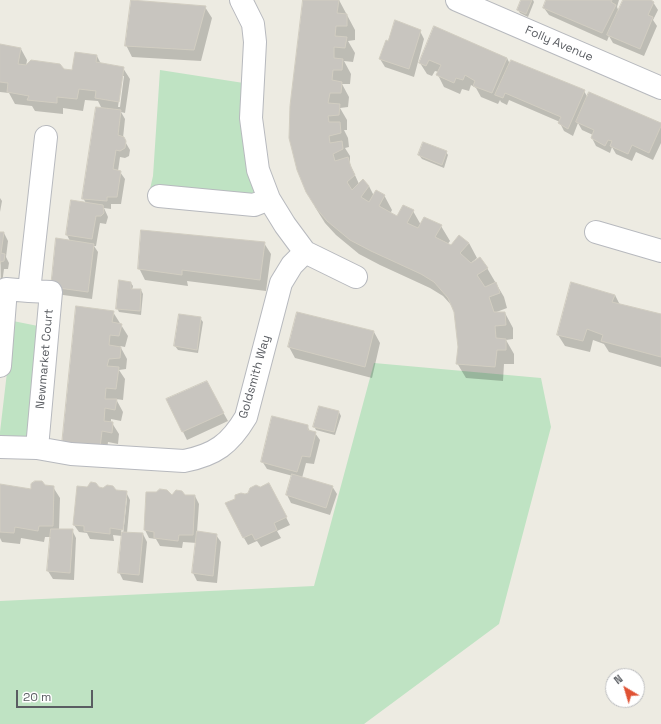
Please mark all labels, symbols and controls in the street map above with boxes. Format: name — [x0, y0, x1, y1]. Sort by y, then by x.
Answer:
street label: Folly Avenue — [523, 23, 595, 65]
street label: Newmarket Court — [33, 308, 57, 410]
street label: Goldsmith Way — [236, 334, 274, 420]
north arrow — [605, 668, 645, 708]
text: N — [611, 672, 625, 687]
scale bar — [18, 682, 95, 708]
text: 20 m — [23, 689, 51, 705]

